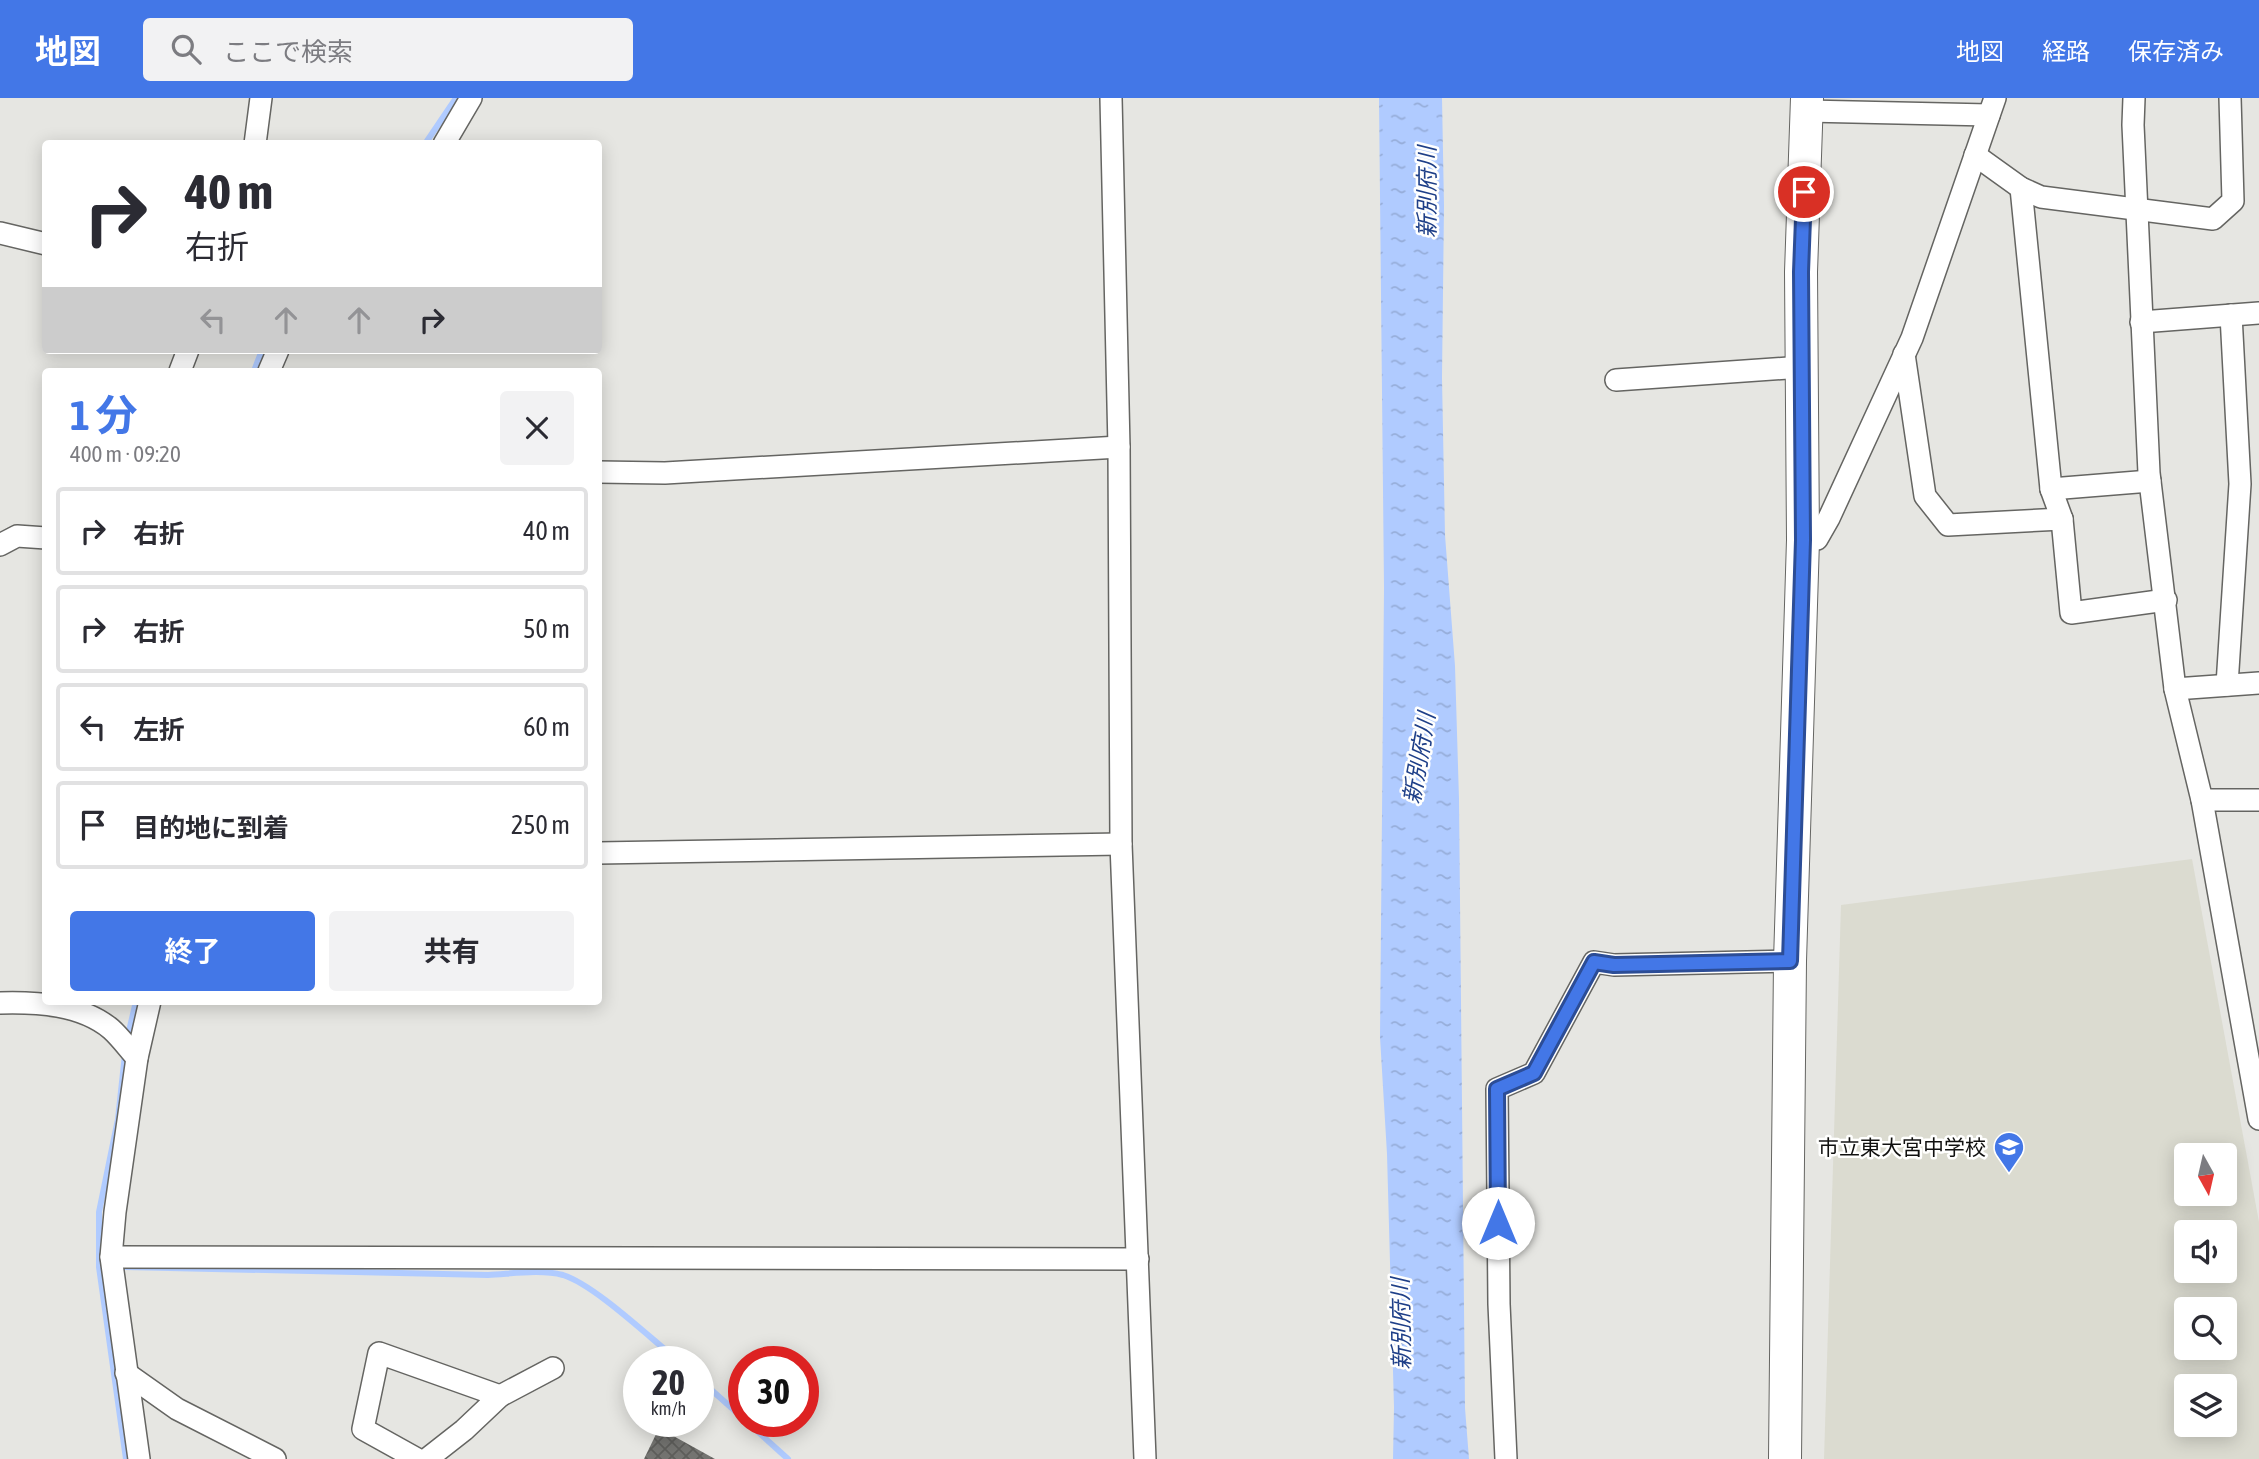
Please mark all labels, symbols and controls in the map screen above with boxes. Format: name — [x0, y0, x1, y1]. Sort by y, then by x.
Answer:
search box — [143, 18, 633, 81]
icon: search — [167, 30, 205, 68]
text: 地図 — [35, 32, 101, 70]
text: ここで検索 — [223, 37, 353, 67]
text: 地図 — [1956, 38, 2004, 65]
text: 経路 — [2042, 38, 2090, 65]
text: 保存済み — [2128, 38, 2224, 65]
water label: 新別府川 — [1414, 143, 1440, 238]
pin — [1774, 162, 1834, 222]
text: 40 m — [185, 163, 273, 219]
icon: right — [70, 168, 161, 259]
icon: arrive — [1785, 173, 1823, 211]
text: 右折 — [185, 228, 249, 265]
icon: left — [194, 301, 232, 339]
icon: ahead — [267, 301, 305, 339]
icon: ahead — [340, 301, 378, 339]
icon: right — [413, 301, 451, 339]
text: 1 分 — [70, 391, 138, 439]
button: close — [500, 391, 574, 465]
text: 400 m · 09:20 — [70, 441, 181, 467]
icon: right — [74, 512, 112, 550]
text: 40 m — [523, 516, 570, 546]
text: 右折 — [133, 519, 185, 549]
icon: right — [74, 610, 112, 648]
text: 50 m — [523, 614, 570, 644]
text: 右折 — [133, 617, 185, 647]
water label: 新別府川 — [1398, 707, 1440, 806]
icon: left — [74, 708, 112, 746]
text: 60 m — [523, 712, 570, 742]
text: 左折 — [133, 715, 185, 745]
icon: arrive — [74, 806, 112, 844]
text: 250 m — [511, 810, 570, 840]
text: 目的地に到着 — [133, 813, 289, 843]
button: 終了 — [70, 911, 315, 991]
button: 共有 — [329, 911, 574, 991]
school or university icon: 市立東大宮中学校 — [1992, 1130, 2026, 1174]
place label: 市立東大宮中学校 — [1818, 1135, 1986, 1159]
north arrow — [2174, 1143, 2236, 1206]
map controls — [2174, 1143, 2237, 1437]
position arrow — [1461, 1186, 1535, 1260]
button: sound — [2174, 1220, 2237, 1283]
water label: 新別府川 — [1387, 1275, 1415, 1370]
button: search — [2174, 1297, 2237, 1360]
speed limit sign: 30 — [728, 1346, 819, 1437]
text: 20 — [652, 1362, 685, 1402]
button: layers — [2174, 1374, 2237, 1437]
text: km/h — [651, 1398, 686, 1419]

